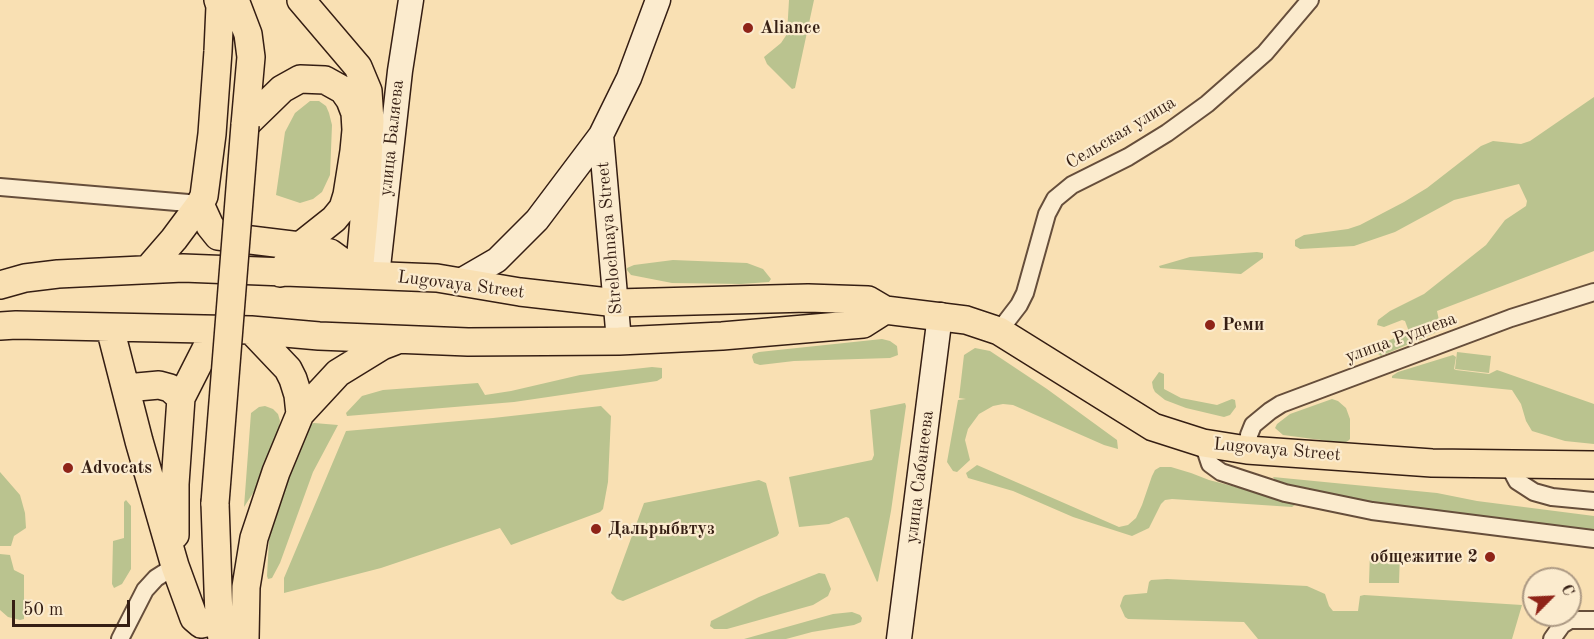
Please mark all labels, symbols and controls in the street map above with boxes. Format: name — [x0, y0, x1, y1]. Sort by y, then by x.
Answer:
place label: Aliance — [760, 17, 821, 39]
marker: Aliance — [741, 21, 755, 35]
street label: улица Баляева — [375, 79, 409, 197]
street label: Сельская улица — [1062, 92, 1180, 174]
street label: Strelochnaya Street — [593, 161, 627, 315]
street label: Lugovaya Street — [396, 266, 526, 304]
street label: улица Руднева — [1343, 308, 1459, 368]
place label: Реми — [1222, 314, 1264, 336]
marker: Реми — [1203, 318, 1217, 332]
street label: улица Сабанеева — [901, 409, 939, 545]
street label: Lugovaya Street — [1212, 434, 1342, 466]
place label: Advocats — [80, 457, 152, 479]
marker: Advocats — [61, 461, 75, 475]
place label: Дальрыбвтуз — [608, 518, 715, 540]
marker: Дальрыбвтуз — [589, 522, 603, 536]
place label: общежитие 2 — [1370, 546, 1478, 568]
marker: общежитие 2 — [1483, 550, 1497, 564]
north arrow — [1522, 567, 1582, 627]
text: С — [1557, 582, 1576, 599]
scale bar — [15, 588, 134, 626]
text: 50 m — [23, 601, 63, 619]

